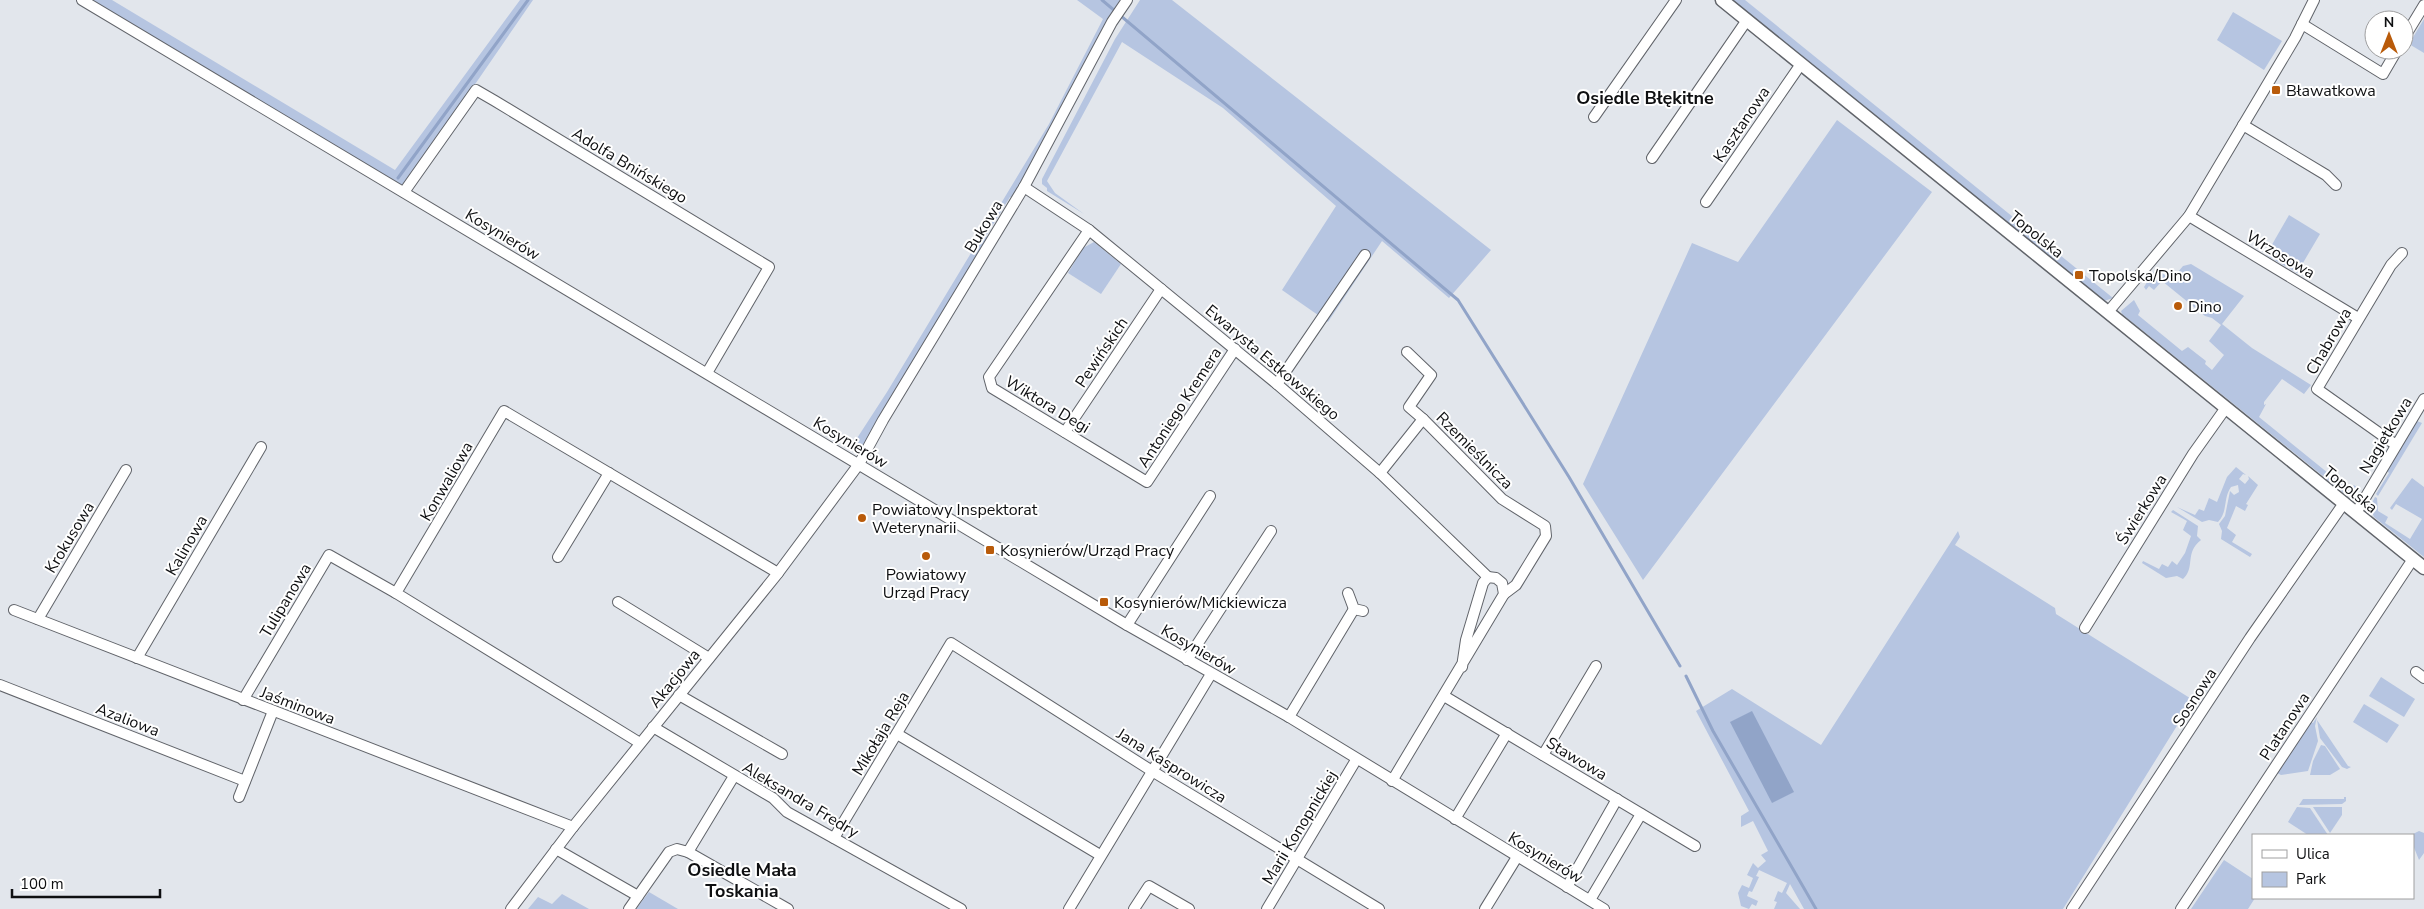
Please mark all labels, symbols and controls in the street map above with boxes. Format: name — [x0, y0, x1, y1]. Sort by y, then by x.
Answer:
north arrow — [2364, 10, 2414, 60]
text: N — [2384, 13, 2394, 32]
place label: Bławatkowa — [2286, 80, 2376, 102]
street label: Kasztanowa — [1708, 82, 1775, 167]
marker: Bławatkowa — [2270, 84, 2282, 96]
district label: Osiedle Błękitne — [1576, 86, 1714, 110]
street label: Adolfa Bnińskiego — [568, 123, 691, 209]
street label: Bukowa — [959, 196, 1008, 257]
street label: Kosynierów — [461, 204, 544, 266]
street label: Topolska — [2004, 206, 2068, 264]
street label: Wrzosowa — [2242, 226, 2319, 284]
place label: Topolska/Dino — [2089, 265, 2191, 287]
marker: Topolska/Dino — [2073, 269, 2085, 281]
place label: Dino — [2188, 296, 2222, 318]
street label: Ewarysta Estkowskiego — [1200, 300, 1344, 426]
marker: Dino — [2172, 300, 2184, 312]
street label: Chabrowa — [2301, 304, 2357, 379]
street label: Pewińskich — [1070, 313, 1133, 392]
street label: Antoniego Kremera — [1133, 343, 1227, 472]
street label: Wiktora Degi — [1001, 371, 1094, 439]
street label: Nagietkowa — [2354, 393, 2417, 478]
street label: Rzemieślnicza — [1431, 407, 1518, 494]
street label: Kosynierów — [809, 412, 892, 474]
street label: Konwaliowa — [415, 438, 479, 525]
street label: Topolska — [2318, 461, 2382, 519]
street label: Świerkowa — [2111, 470, 2172, 549]
street label: Krokusowa — [40, 498, 100, 577]
place label: Powiatowy Inspektorat Weterynarii — [872, 499, 1038, 539]
street label: Kalinowa — [161, 511, 213, 580]
marker: Powiatowy Inspektorat Weterynarii — [856, 512, 868, 524]
place label: Kosynierów/Urząd Pracy — [1000, 540, 1175, 562]
marker: Kosynierów/Urząd Pracy — [984, 544, 996, 556]
marker: Powiatowy Urząd Pracy — [920, 550, 932, 562]
street label: Tulipanowa — [255, 559, 317, 642]
place label: Powiatowy Urząd Pracy — [883, 564, 970, 604]
place label: Kosynierów/Mickiewicza — [1114, 592, 1287, 614]
marker: Kosynierów/Mickiewicza — [1098, 596, 1110, 608]
street label: Kosynierów — [1157, 619, 1241, 681]
street label: Akacjowa — [644, 645, 705, 713]
street label: Sosnowa — [2168, 664, 2222, 731]
street label: Jaśminowa — [256, 681, 338, 730]
street label: Mikołaja Reja — [847, 687, 915, 780]
street label: Platanowa — [2255, 688, 2315, 765]
street label: Azaliowa — [93, 698, 163, 742]
street label: Jana Kasprowicza — [1112, 723, 1231, 808]
street label: Stawowa — [1542, 732, 1611, 786]
street label: Aleksandra Fredry — [738, 756, 863, 844]
street label: Marii Konopnickiej — [1257, 766, 1343, 889]
street label: Kosynierów — [1504, 827, 1587, 889]
legend — [2252, 834, 2414, 899]
text: Ulica — [2296, 844, 2330, 864]
district label: Osiedle Mała Toskania — [687, 858, 797, 903]
scale bar — [12, 866, 160, 898]
text: Park — [2296, 869, 2326, 889]
text: 100 m — [20, 874, 64, 894]

